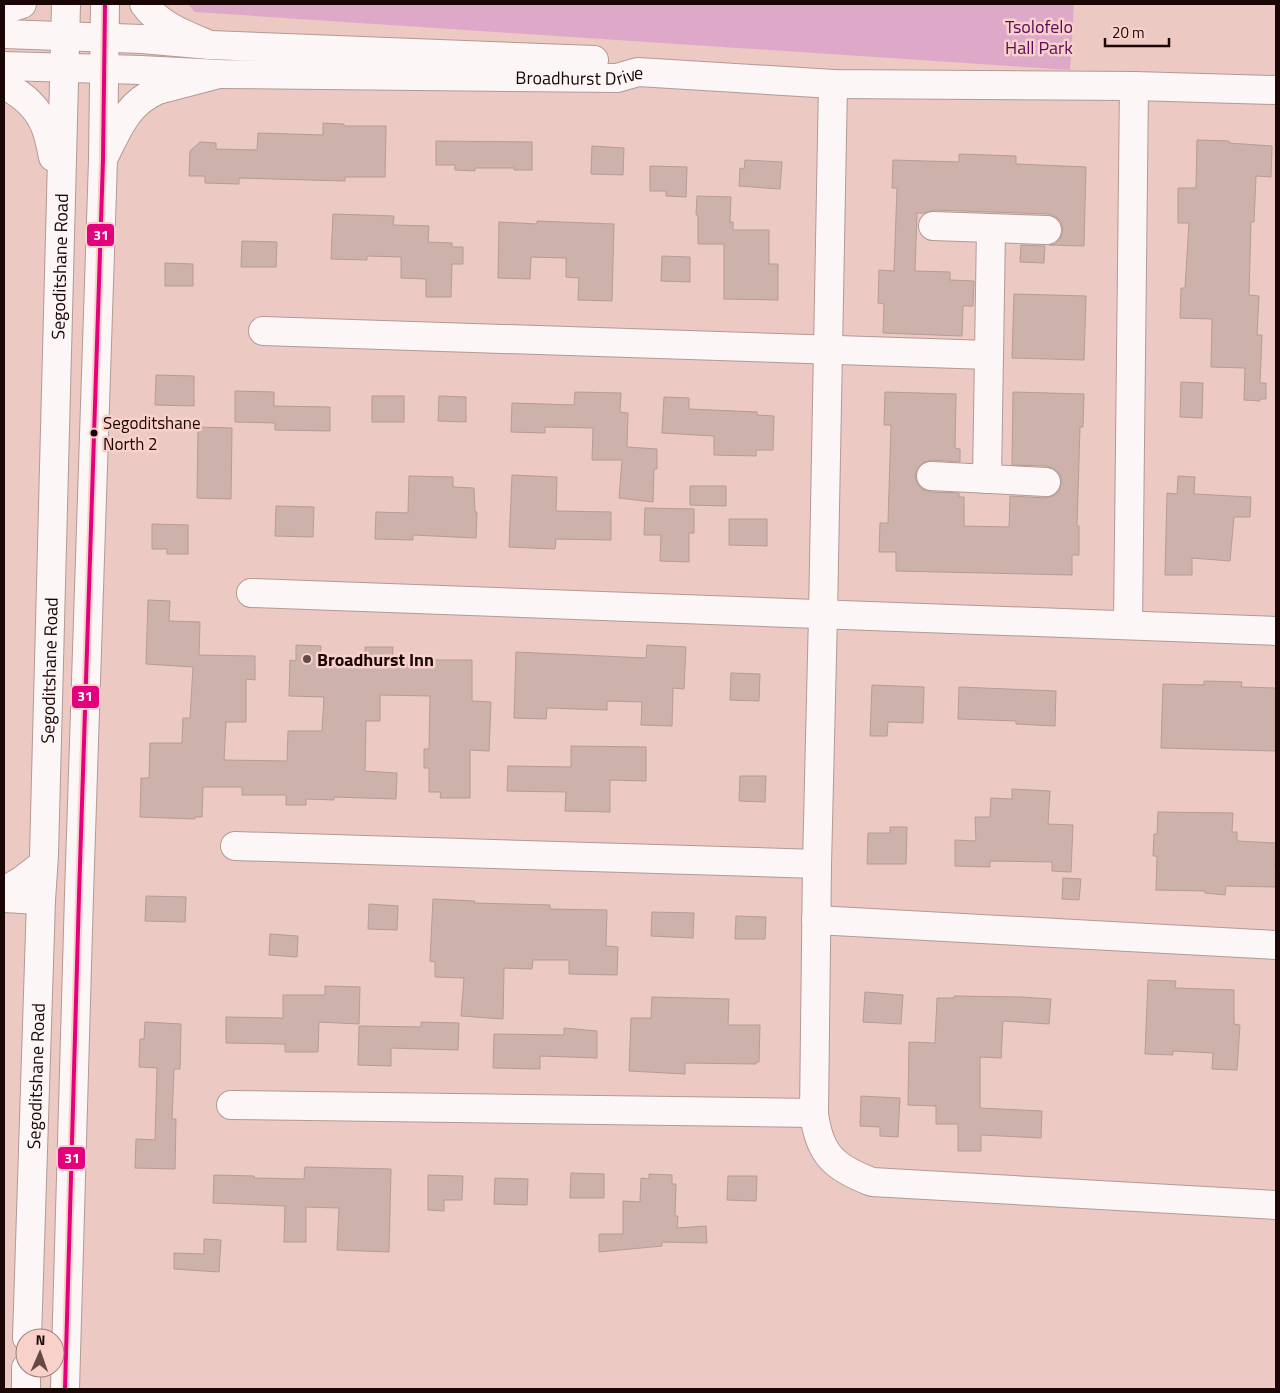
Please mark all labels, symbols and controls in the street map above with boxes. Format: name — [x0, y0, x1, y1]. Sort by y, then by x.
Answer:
park label: Tsolofelo Hall Park — [1005, 13, 1073, 61]
scale bar — [1105, 15, 1169, 47]
text: 20 m — [1112, 21, 1145, 44]
street label: Broadhurst Drive — [515, 58, 644, 91]
street label: Segoditshane Road — [44, 193, 75, 340]
line badge: 31 — [86, 223, 115, 247]
text: 31 — [93, 224, 109, 245]
place label: Segoditshane North 2 — [103, 410, 200, 457]
marker: Segoditshane North 2 — [89, 428, 99, 438]
street label: Segoditshane Road — [33, 597, 64, 744]
place label: Broadhurst Inn — [317, 646, 434, 673]
marker: Broadhurst Inn — [301, 653, 313, 665]
line badge: 31 — [71, 685, 100, 709]
text: 31 — [77, 685, 93, 706]
street label: Segoditshane Road — [20, 1003, 51, 1150]
line badge: 31 — [57, 1146, 86, 1170]
text: 31 — [64, 1147, 80, 1168]
north arrow — [15, 1328, 65, 1378]
text: N — [35, 1329, 46, 1350]

